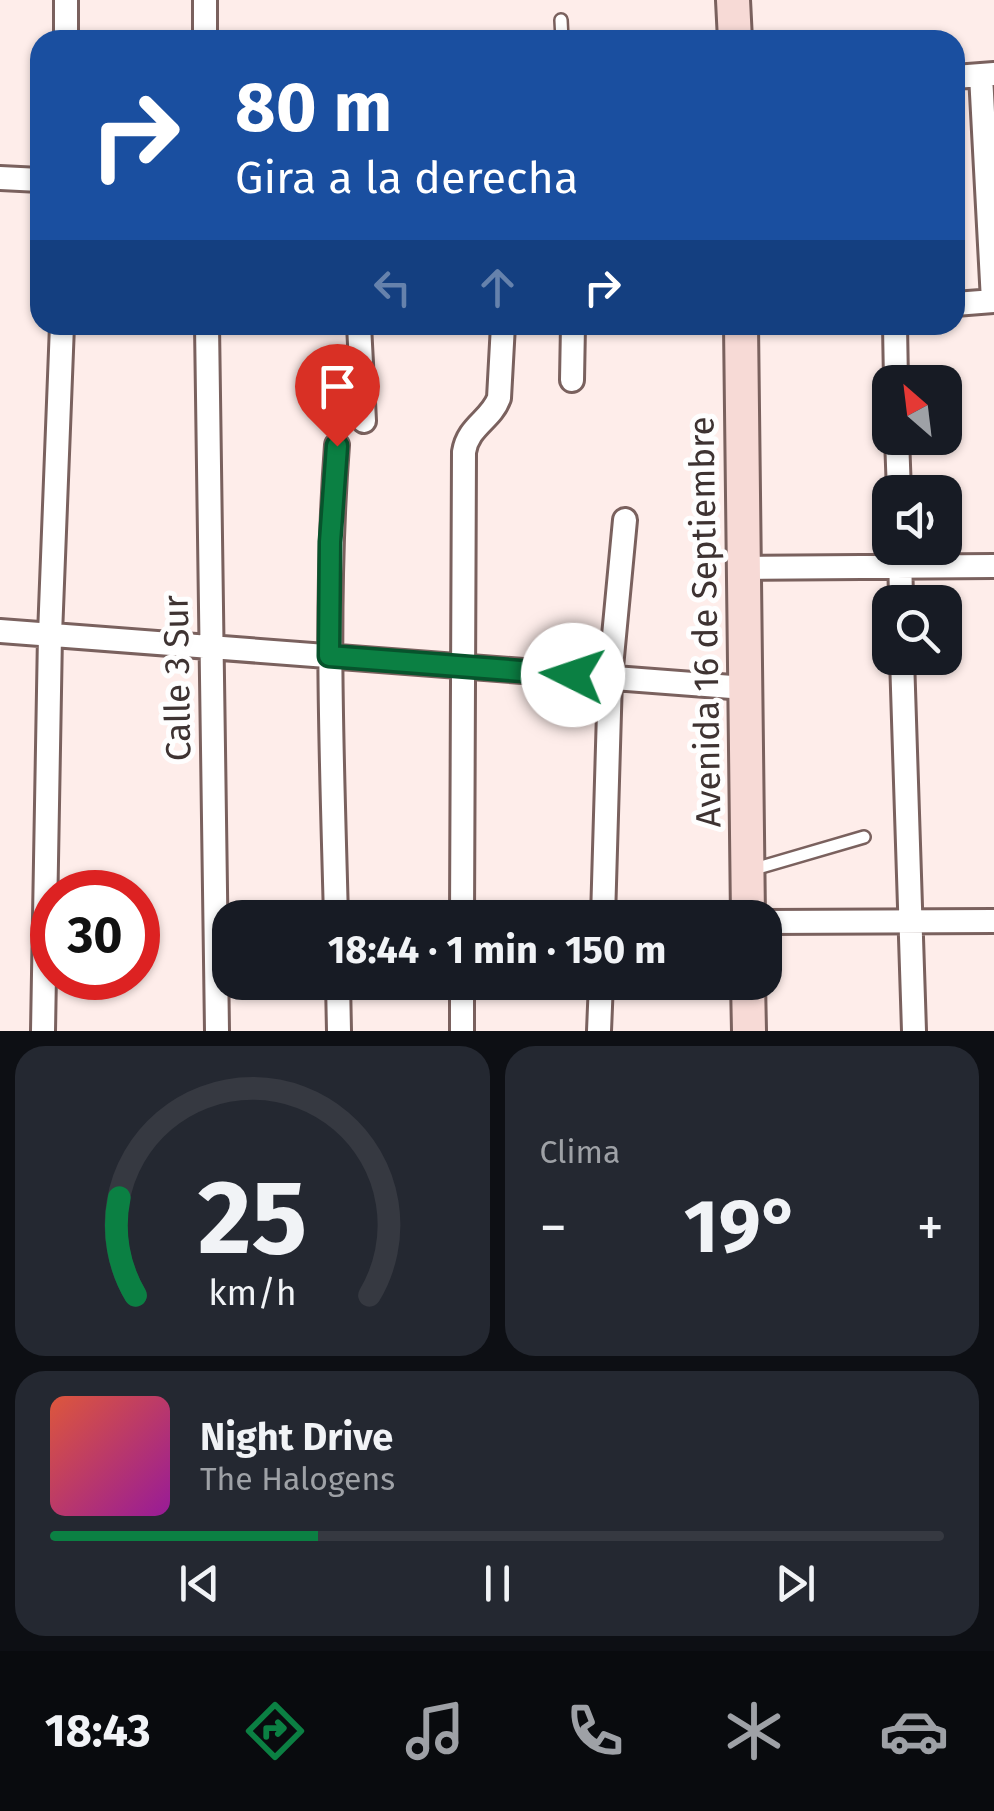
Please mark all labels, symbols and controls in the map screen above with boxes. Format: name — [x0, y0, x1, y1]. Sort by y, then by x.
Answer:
text: 80 m — [235, 66, 392, 150]
icon: right — [70, 70, 200, 200]
text: Gira a la derecha — [235, 151, 578, 205]
icon: left — [365, 260, 420, 315]
icon: ahead — [470, 260, 525, 315]
icon: right — [575, 260, 630, 315]
pin — [295, 344, 380, 447]
icon: arrive — [310, 359, 365, 414]
north arrow — [872, 365, 962, 455]
map controls — [872, 365, 962, 675]
street label: Avenida 16 de Septiembre — [680, 416, 730, 828]
button: sound — [872, 475, 962, 565]
button: search — [872, 585, 962, 675]
street label: Calle 3 Sur — [155, 594, 199, 762]
position arrow — [521, 623, 625, 727]
speed limit sign: 30 — [30, 870, 160, 1000]
text: 18:44 · 1 min · 150 m — [328, 927, 666, 973]
text: Clima — [540, 1133, 620, 1171]
text: 25 — [197, 1156, 307, 1281]
text: 19° — [684, 1182, 800, 1272]
text: − — [540, 1195, 567, 1261]
text: + — [917, 1195, 944, 1261]
text: km/h — [208, 1272, 296, 1314]
text: Night Drive — [200, 1414, 393, 1460]
text: The Halogens — [200, 1460, 395, 1498]
icon: previous — [172, 1556, 227, 1611]
icon: pause — [470, 1556, 525, 1611]
icon: next — [768, 1556, 823, 1611]
icon: directions — [240, 1696, 310, 1766]
icon: music — [400, 1696, 470, 1766]
icon: phone — [560, 1696, 630, 1766]
icon: climate — [719, 1696, 789, 1766]
icon: car — [879, 1696, 949, 1766]
text: 18:43 — [45, 1704, 151, 1758]

